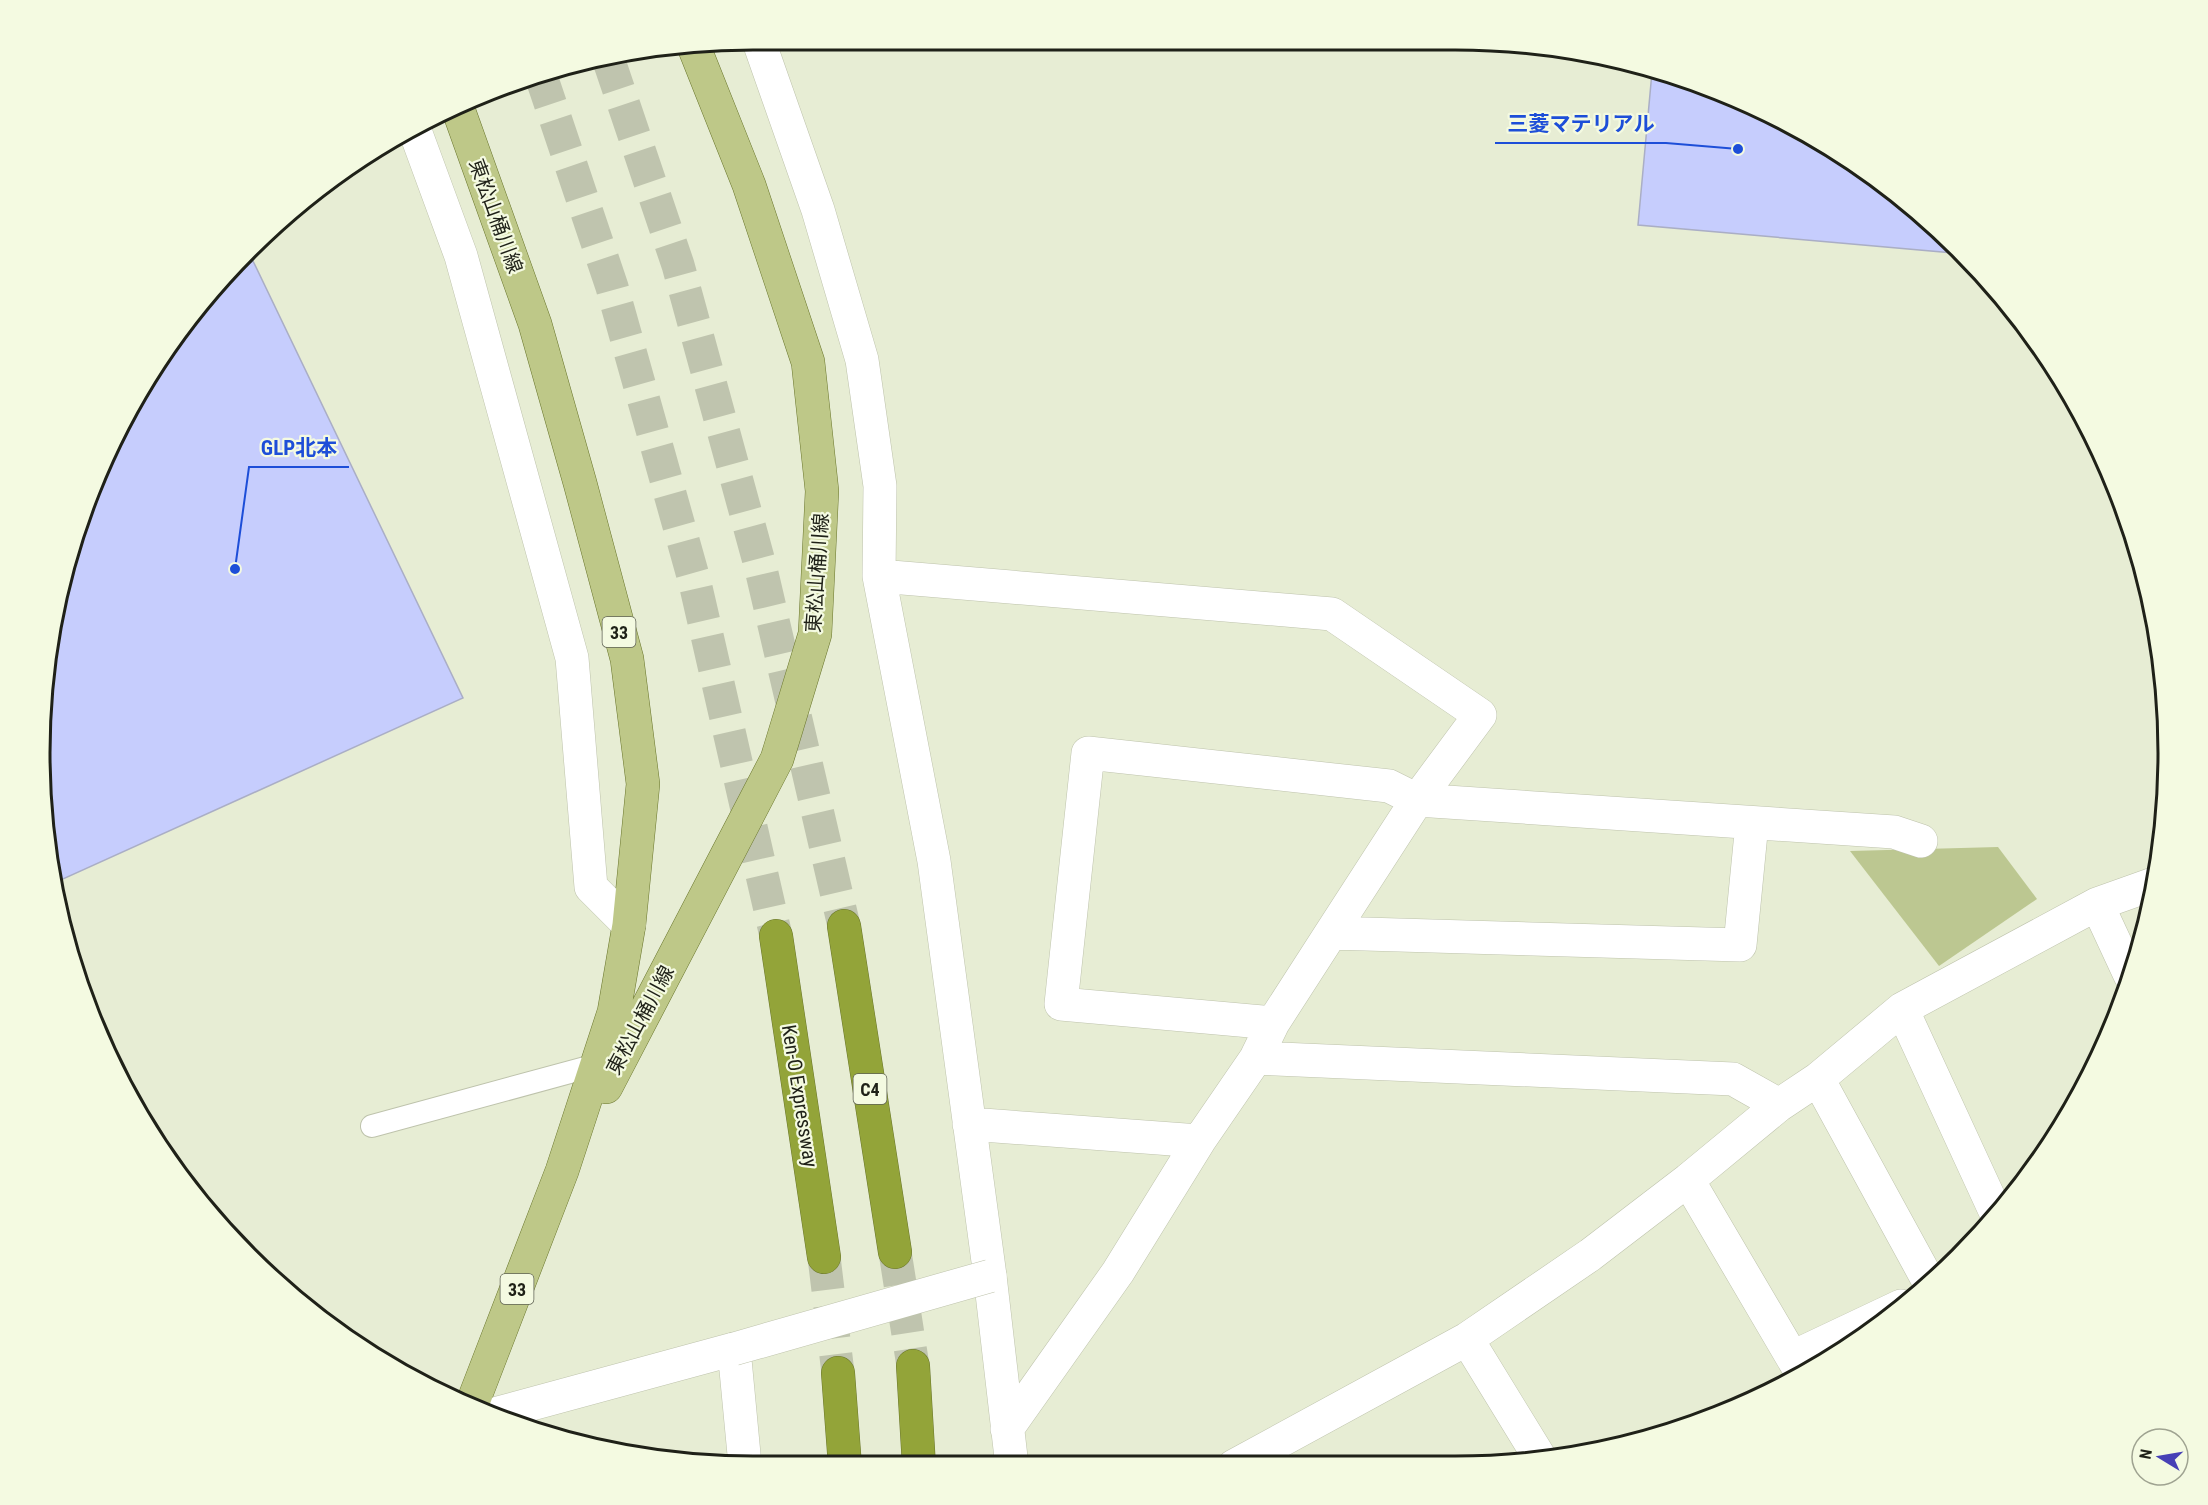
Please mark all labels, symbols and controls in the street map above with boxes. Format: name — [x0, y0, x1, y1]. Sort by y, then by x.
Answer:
callout: 三菱マテリアル — [1495, 104, 1666, 143]
text: 三菱マテリアル — [1508, 112, 1654, 136]
street label: 東松山桶川線 — [464, 156, 528, 276]
callout: GLP北本 — [249, 428, 349, 467]
text: GLP北本 — [261, 436, 337, 460]
street label: 東松山桶川線 — [801, 512, 833, 634]
road number: 33 — [602, 617, 636, 647]
street label: 東松山桶川線 — [601, 961, 679, 1079]
street label: Ken-O Expressway — [777, 1023, 823, 1169]
road number: C4 — [854, 1074, 886, 1104]
road number: 33 — [500, 1274, 534, 1304]
north arrow — [2130, 1427, 2190, 1487]
text: N — [2136, 1448, 2156, 1461]

